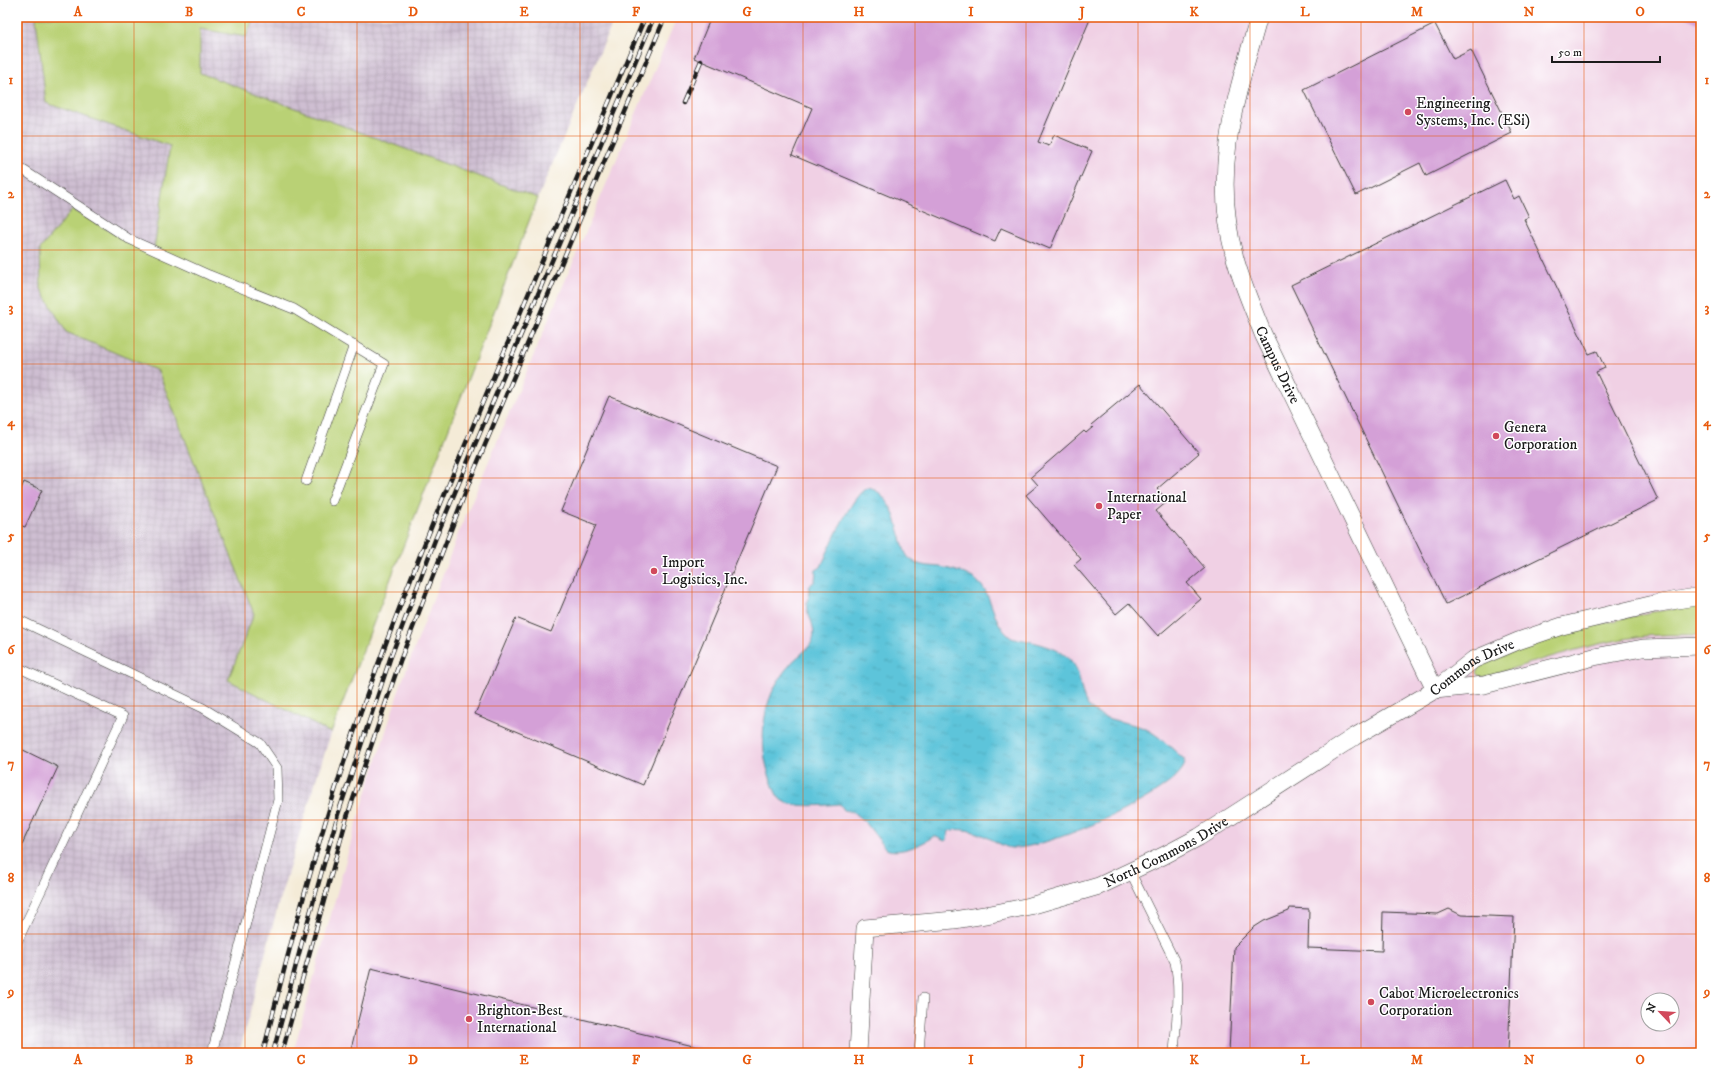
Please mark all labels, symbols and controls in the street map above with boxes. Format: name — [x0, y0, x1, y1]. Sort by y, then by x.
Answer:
text: A — [73, 4, 83, 20]
text: B — [185, 4, 193, 20]
text: C — [297, 4, 306, 20]
text: D — [408, 4, 418, 20]
text: E — [519, 4, 529, 20]
text: F — [632, 4, 641, 20]
text: G — [742, 4, 752, 20]
text: H — [854, 4, 865, 20]
text: I — [968, 4, 974, 20]
text: J — [1077, 4, 1085, 21]
text: K — [1189, 4, 1199, 20]
text: L — [1300, 4, 1310, 20]
text: M — [1411, 4, 1423, 20]
text: N — [1524, 4, 1535, 20]
text: O — [1635, 4, 1645, 20]
scale bar — [1552, 38, 1660, 64]
text: 50 m — [1558, 45, 1582, 60]
text: 1 — [9, 72, 14, 88]
text: 1 — [1705, 72, 1710, 88]
place label: Engineering Systems, Inc. (ESi) — [1416, 94, 1530, 130]
marker: Engineering Systems, Inc. (ESi) — [1403, 107, 1413, 117]
text: 2 — [8, 186, 15, 202]
text: 2 — [1704, 186, 1711, 202]
text: 3 — [9, 300, 14, 316]
text: 3 — [1705, 300, 1710, 316]
street label: Campus Drive — [1251, 323, 1304, 407]
text: 4 — [6, 414, 15, 431]
text: 4 — [1702, 414, 1711, 431]
place label: Genera Corporation — [1504, 418, 1577, 454]
marker: Genera Corporation — [1491, 431, 1501, 441]
place label: International Paper — [1107, 488, 1187, 524]
marker: International Paper — [1094, 501, 1104, 511]
text: 5 — [7, 528, 15, 544]
text: 5 — [1703, 528, 1711, 544]
place label: Import Logistics, Inc. — [662, 553, 748, 589]
marker: Import Logistics, Inc. — [649, 566, 659, 576]
street label: Commons Drive — [1426, 635, 1517, 701]
text: 6 — [8, 642, 16, 658]
text: 6 — [1704, 642, 1712, 658]
text: 7 — [8, 756, 15, 772]
text: 7 — [1704, 756, 1711, 772]
street label: North Commons Drive — [1101, 812, 1232, 892]
text: 8 — [8, 870, 15, 886]
text: 8 — [1704, 870, 1711, 886]
text: 9 — [7, 984, 14, 1000]
place label: Cabot Microelectronics Corporation — [1379, 984, 1519, 1020]
text: 9 — [1703, 984, 1710, 1000]
north arrow — [1640, 992, 1680, 1032]
marker: Cabot Microelectronics Corporation — [1366, 997, 1376, 1007]
place label: Brighton-Best International — [477, 1001, 563, 1037]
text: N — [1644, 1001, 1660, 1015]
marker: Brighton-Best International — [464, 1014, 474, 1024]
text: A — [73, 1052, 83, 1068]
text: B — [185, 1052, 193, 1068]
text: C — [297, 1052, 306, 1068]
text: D — [408, 1052, 418, 1068]
text: E — [519, 1052, 529, 1068]
text: F — [632, 1052, 641, 1068]
text: G — [742, 1052, 752, 1068]
text: H — [854, 1052, 865, 1068]
text: I — [968, 1052, 974, 1068]
text: J — [1077, 1052, 1085, 1069]
text: K — [1189, 1052, 1199, 1068]
text: L — [1300, 1052, 1310, 1068]
text: M — [1411, 1052, 1423, 1068]
text: N — [1524, 1052, 1535, 1068]
text: O — [1635, 1052, 1645, 1068]

